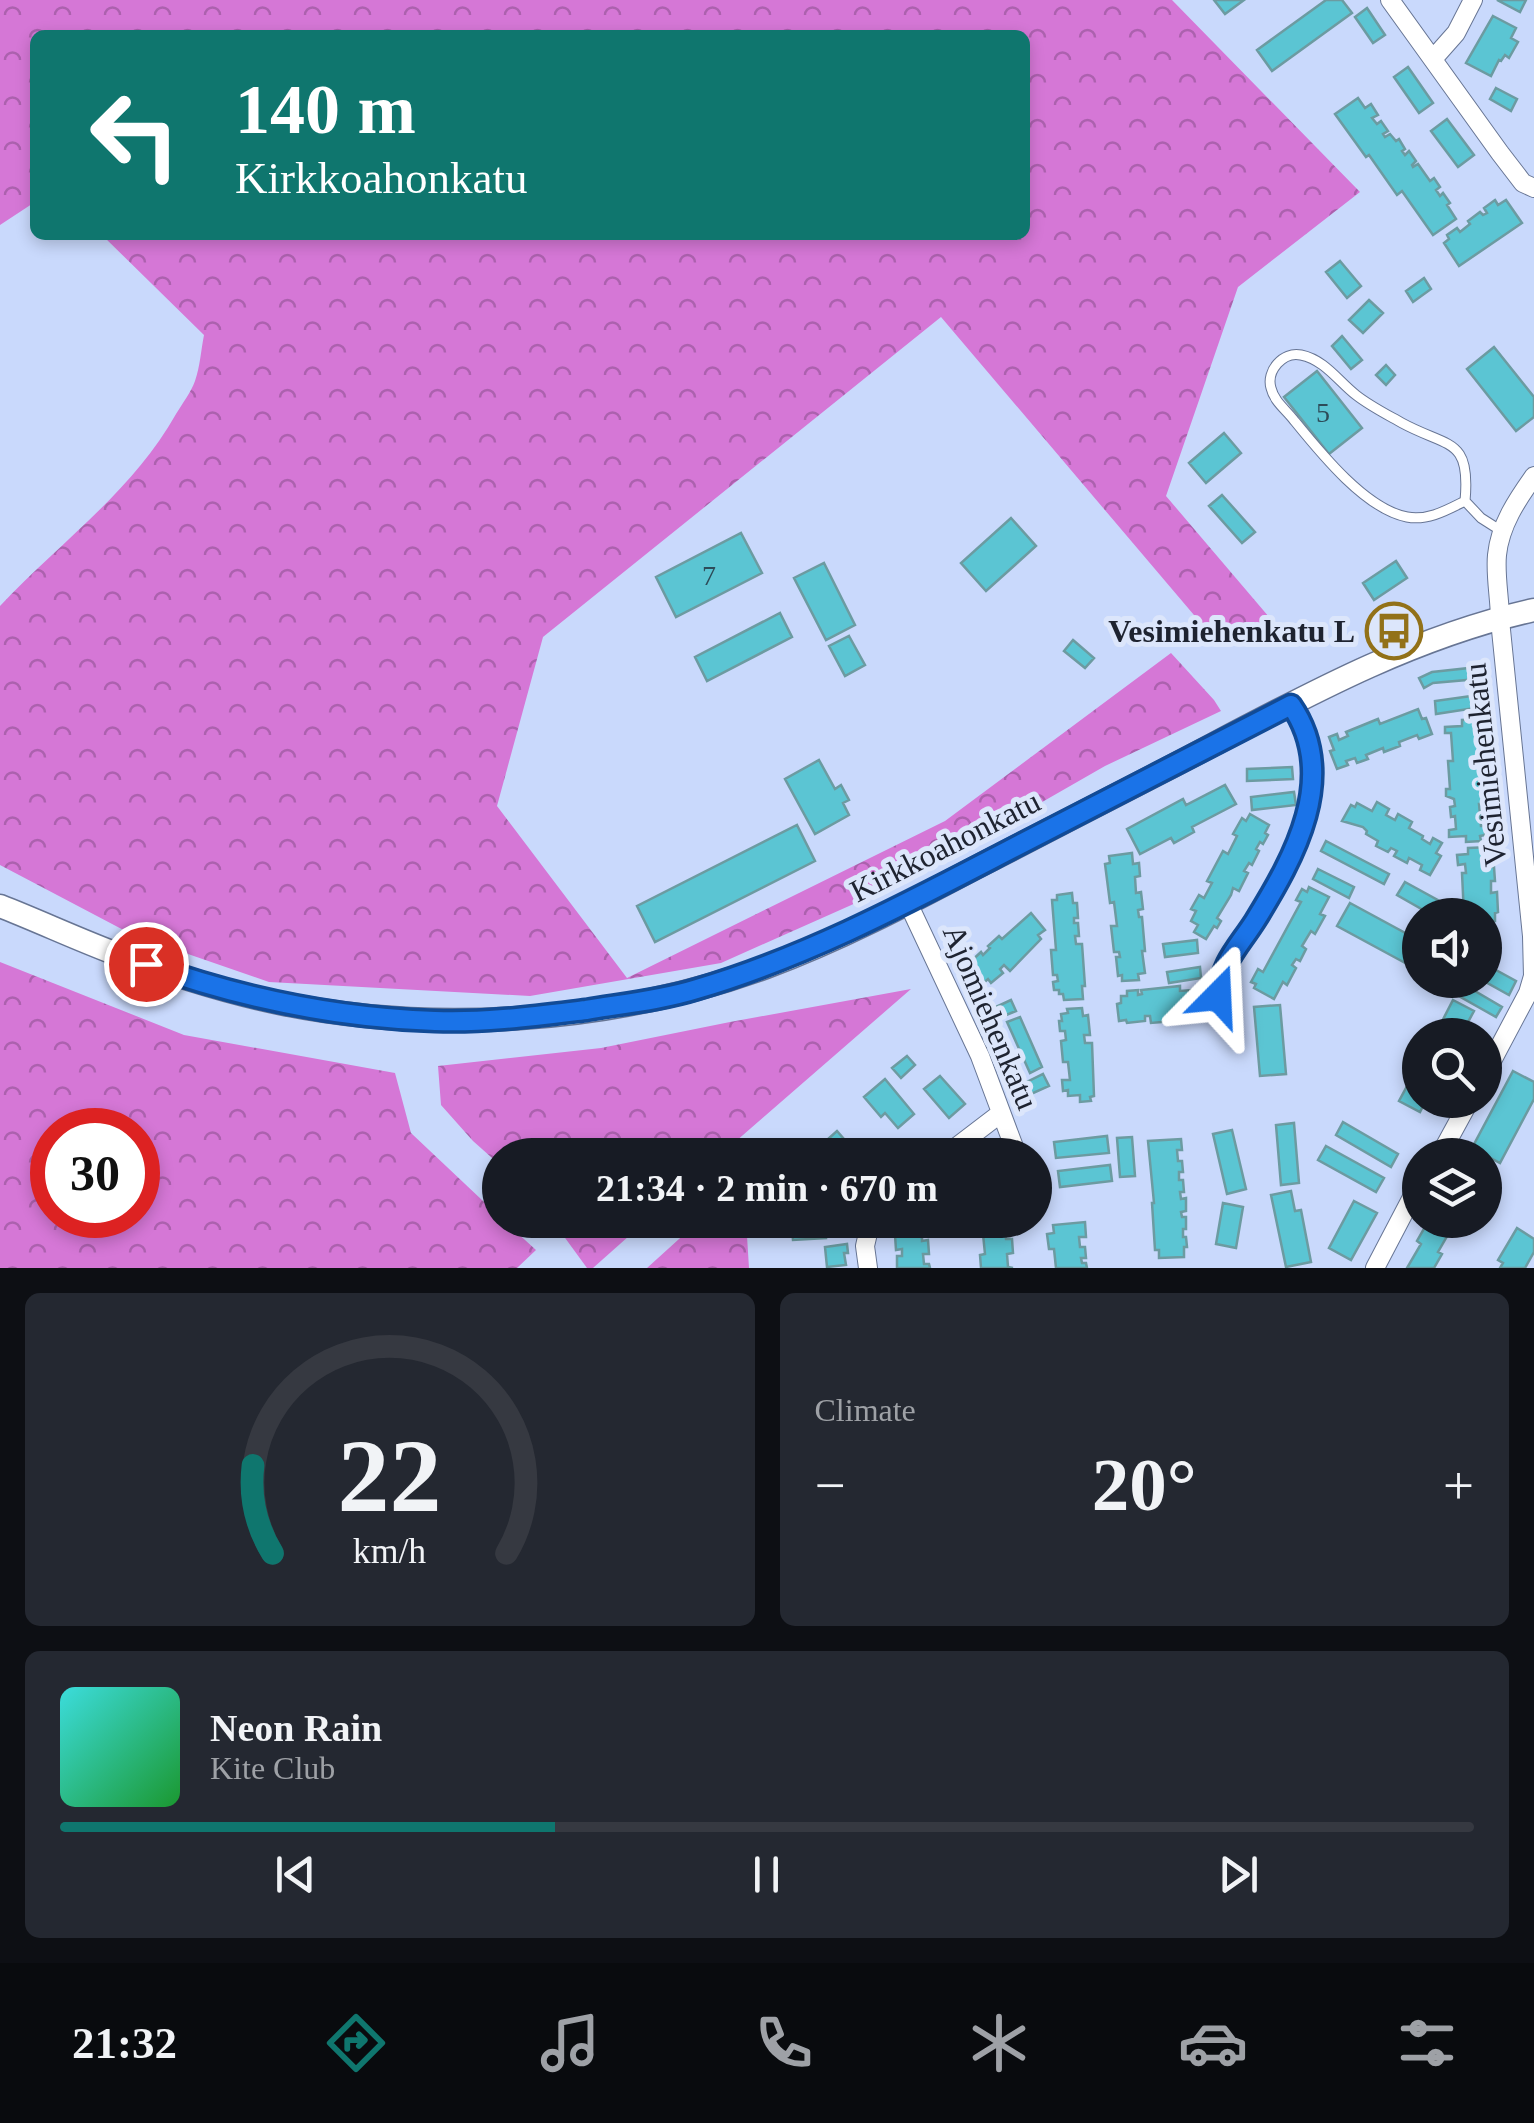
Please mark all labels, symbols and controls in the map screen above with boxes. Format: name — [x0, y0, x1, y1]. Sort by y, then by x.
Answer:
icon: left — [70, 70, 200, 200]
text: 140 m — [235, 71, 416, 148]
text: Kirkkoahonkatu — [235, 153, 527, 203]
house number: 5 — [1316, 397, 1330, 428]
house number: 7 — [702, 560, 716, 591]
bus stop icon: Vesimiehenkatu L — [1364, 601, 1424, 661]
place label: Vesimiehenkatu L — [1108, 613, 1355, 649]
street label: Vesimiehenkatu — [1456, 661, 1514, 869]
street label: Kirkkoahonkatu — [844, 783, 1046, 909]
map controls — [1402, 898, 1502, 1238]
button: sound — [1402, 898, 1502, 998]
street label: Ajomiehenkatu — [936, 919, 1046, 1115]
pin — [104, 922, 189, 1007]
icon: arrive — [119, 937, 174, 992]
position arrow — [1166, 944, 1270, 1048]
button: search — [1402, 1018, 1502, 1118]
speed limit sign: 30 — [30, 1108, 160, 1238]
button: layers — [1402, 1138, 1502, 1238]
text: 21:34 · 2 min · 670 m — [596, 1167, 938, 1209]
text: Climate — [815, 1392, 916, 1428]
text: 22 — [338, 1418, 442, 1533]
text: 20° — [1092, 1443, 1197, 1526]
text: − — [815, 1455, 846, 1516]
text: + — [1443, 1455, 1474, 1516]
text: km/h — [353, 1531, 427, 1571]
text: Neon Rain — [210, 1707, 382, 1749]
text: Kite Club — [210, 1750, 335, 1786]
icon: previous — [268, 1847, 323, 1902]
icon: pause — [739, 1847, 794, 1902]
icon: next — [1211, 1847, 1266, 1902]
icon: directions — [321, 2008, 391, 2078]
icon: music — [535, 2008, 605, 2078]
icon: phone — [749, 2008, 819, 2078]
icon: climate — [964, 2008, 1034, 2078]
icon: car — [1178, 2008, 1248, 2078]
icon: filters — [1392, 2008, 1462, 2078]
text: 21:32 — [72, 2018, 177, 2068]

